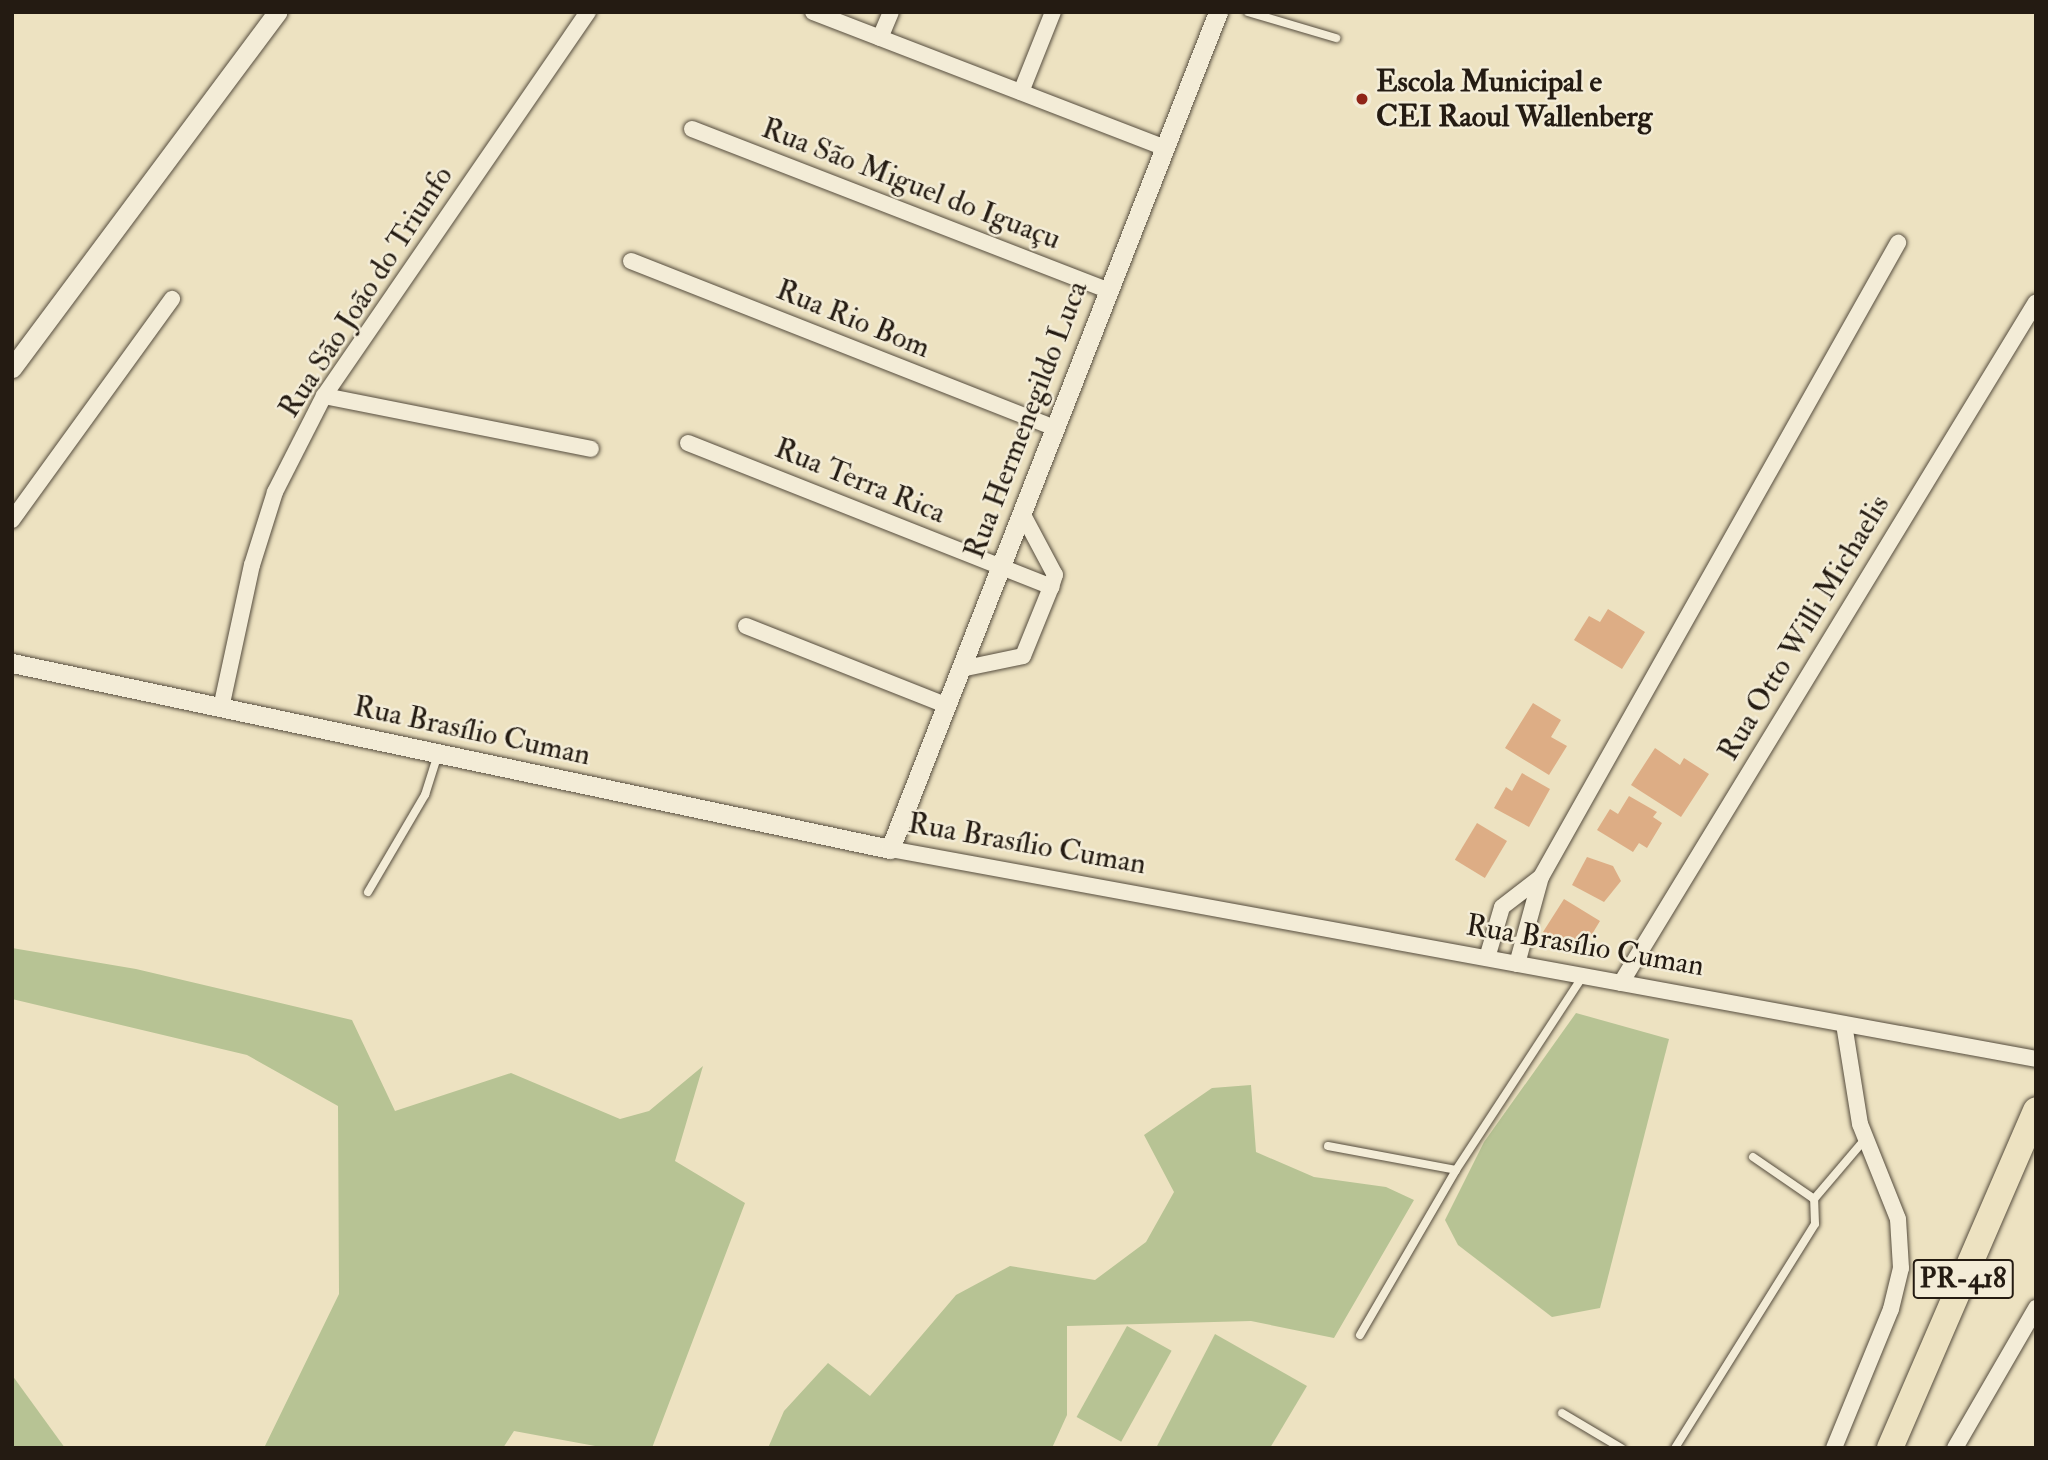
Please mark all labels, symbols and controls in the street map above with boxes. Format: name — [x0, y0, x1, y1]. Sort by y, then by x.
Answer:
place label: Escola Municipal e CEI Raoul Wallenberg — [1376, 64, 1652, 134]
marker: Escola Municipal e CEI Raoul Wallenberg — [1354, 91, 1370, 107]
street label: Rua São Miguel do Iguaçu — [756, 110, 1066, 258]
street label: Rua São João do Triunfo — [271, 159, 461, 425]
street label: Rua Rio Bom — [771, 272, 935, 366]
street label: Rua Hermenegildo Luca — [956, 276, 1096, 564]
street label: Rua Terra Rica — [769, 430, 951, 532]
street label: Rua Otto Willi Michaelis — [1710, 489, 1898, 767]
street label: Rua Brasílio Cuman — [350, 688, 594, 774]
street label: Rua Brasílio Cuman — [905, 805, 1149, 883]
street label: Rua Brasílio Cuman — [1463, 907, 1707, 985]
road number: PR-418 — [1912, 1254, 2014, 1304]

